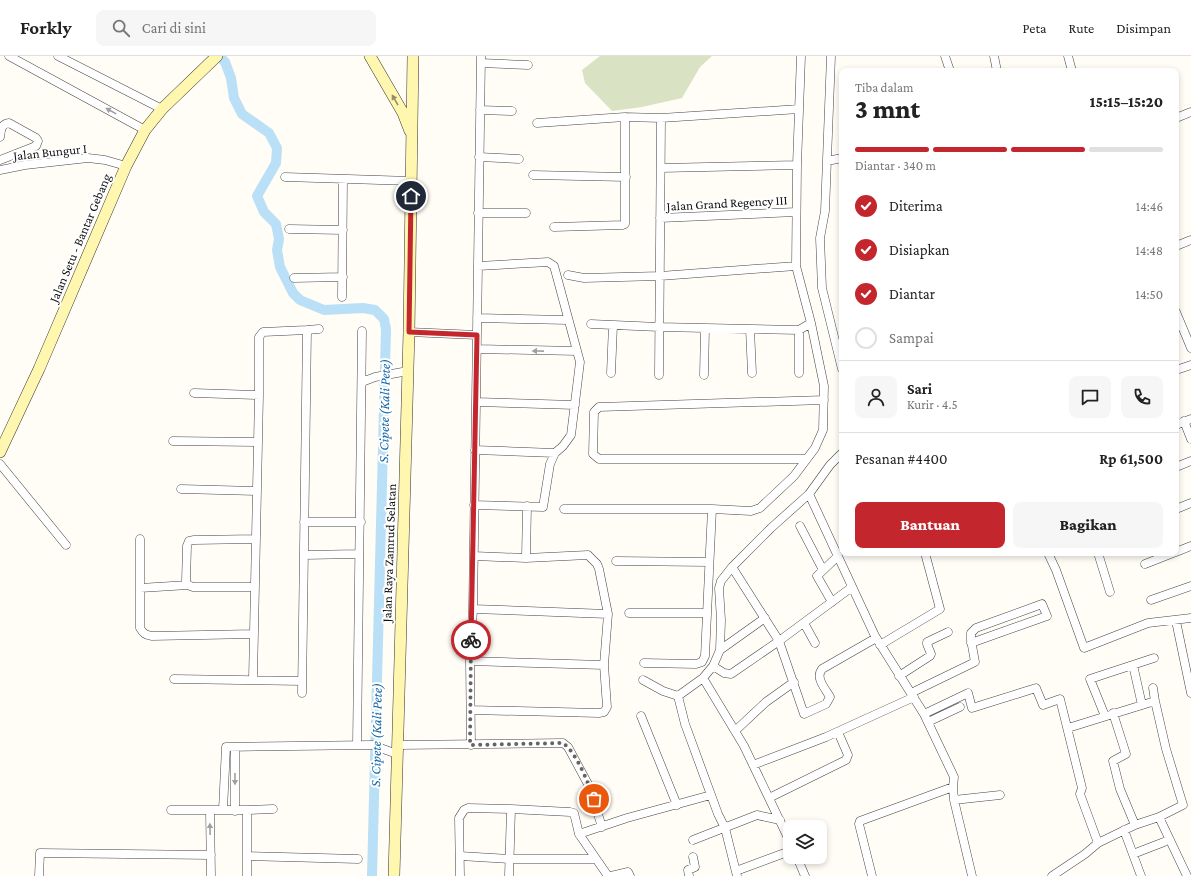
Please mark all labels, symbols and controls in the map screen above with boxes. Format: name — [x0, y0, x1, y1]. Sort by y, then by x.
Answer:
search box — [96, 10, 376, 46]
text: Forkly — [20, 17, 72, 38]
icon: search — [110, 17, 132, 39]
text: Cari di sini — [142, 20, 206, 36]
text: Peta — [1023, 20, 1047, 36]
text: Rute — [1069, 20, 1094, 36]
text: Disimpan — [1116, 20, 1171, 36]
text: Tiba dalam — [855, 80, 913, 95]
one-way arrow — [392, 94, 399, 106]
text: 15:15–15:20 — [1090, 94, 1163, 110]
text: 3 mnt — [855, 95, 920, 124]
one-way arrow — [106, 108, 117, 115]
street label: Jalan Bungur I — [11, 141, 88, 163]
text: Diantar · 340 m — [855, 158, 936, 173]
street label: Jalan Setu - Bantar Gebang — [46, 171, 114, 306]
pin — [394, 179, 428, 213]
icon: home — [400, 185, 422, 207]
street label: Jalan Grand Regency III — [665, 192, 788, 214]
icon: check — [855, 195, 877, 217]
text: Diterima — [889, 198, 943, 214]
text: 14:46 — [1136, 199, 1163, 214]
icon: check — [855, 239, 877, 261]
text: Disiapkan — [889, 242, 950, 258]
text: 14:48 — [1135, 243, 1163, 258]
icon: check — [855, 283, 877, 305]
text: Diantar — [889, 286, 935, 302]
text: 14:50 — [1136, 287, 1163, 302]
text: Sampai — [889, 330, 934, 346]
one-way arrow — [531, 348, 544, 354]
water label: S. Cipete (Kali Pete) — [375, 359, 394, 463]
button: person — [855, 376, 897, 418]
button: chat — [1069, 376, 1111, 418]
button: phone — [1121, 376, 1163, 418]
text: Sari — [907, 381, 932, 397]
text: Kurir · 4.5 — [907, 397, 958, 412]
text: Pesanan #4400 — [855, 451, 948, 467]
text: Rp 61,500 — [1099, 451, 1163, 467]
street label: Jalan Raya Zamrud Selatan — [379, 483, 399, 624]
button: Bantuan — [855, 502, 1005, 548]
button: Bagikan — [1013, 502, 1163, 548]
courier — [451, 620, 491, 660]
icon: bike — [460, 629, 482, 651]
water label: S. Cipete (Kali Pete) — [367, 683, 386, 787]
one-way arrow — [232, 773, 238, 786]
pin — [577, 782, 611, 816]
icon: bag — [583, 788, 605, 810]
map controls — [783, 820, 827, 864]
button: layers — [783, 820, 827, 864]
one-way arrow — [207, 822, 213, 835]

